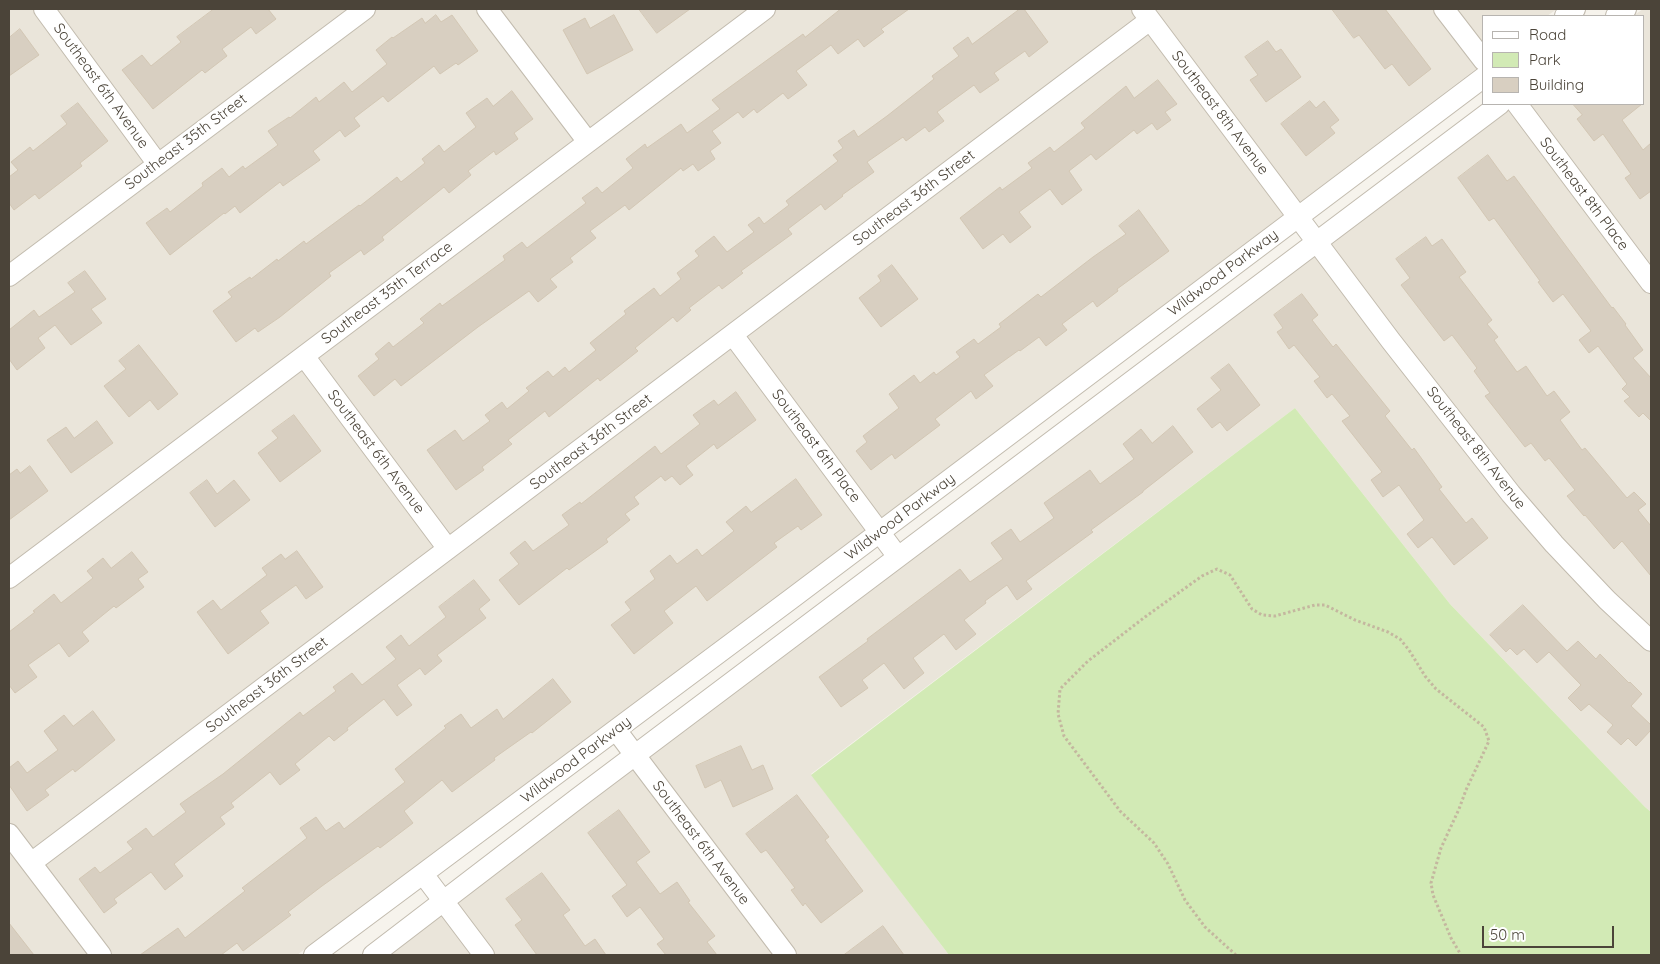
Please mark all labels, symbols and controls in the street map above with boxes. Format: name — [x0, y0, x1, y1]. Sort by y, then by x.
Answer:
legend — [1482, 15, 1645, 105]
street label: Southeast 6th Avenue — [49, 20, 153, 152]
text: Road — [1529, 25, 1566, 44]
street label: Southeast 8th Avenue — [1168, 47, 1272, 179]
text: Park — [1529, 50, 1561, 69]
text: Building — [1529, 75, 1584, 94]
street label: Southeast 35th Street — [121, 90, 251, 194]
street label: Southeast 8th Place — [1536, 134, 1632, 254]
street label: Southeast 36th Street — [849, 146, 979, 250]
street label: Wildwood Parkway — [1164, 226, 1282, 320]
street label: Southeast 35th Terrace — [318, 238, 456, 348]
street label: Southeast 8th Avenue — [1423, 383, 1529, 513]
street label: Southeast 6th Avenue — [324, 386, 428, 518]
street label: Southeast 6th Place — [768, 386, 864, 506]
street label: Southeast 36th Street — [526, 390, 656, 494]
street label: Wildwood Parkway — [841, 470, 959, 564]
street label: Southeast 36th Street — [202, 633, 332, 737]
street label: Wildwood Parkway — [517, 713, 635, 807]
street label: Southeast 6th Avenue — [649, 777, 753, 909]
scale bar — [1485, 916, 1618, 948]
text: 50 m — [1490, 925, 1525, 944]

